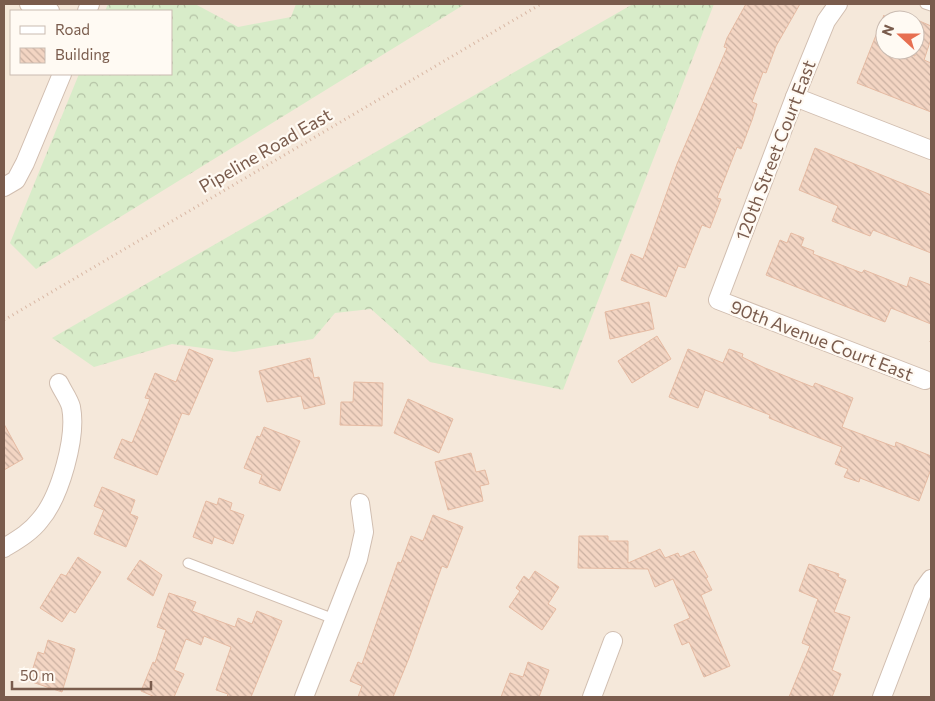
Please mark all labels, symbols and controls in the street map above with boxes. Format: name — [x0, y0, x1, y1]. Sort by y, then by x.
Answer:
legend — [10, 10, 172, 75]
north arrow — [875, 10, 925, 60]
text: Road — [55, 20, 90, 38]
text: N — [878, 22, 897, 38]
text: Building — [55, 45, 110, 63]
street label: 120th Street Court East — [730, 57, 820, 243]
street label: Pipeline Road East — [195, 103, 335, 197]
street label: 90th Avenue Court East — [727, 295, 917, 385]
scale bar — [12, 658, 151, 690]
text: 50 m — [20, 666, 54, 684]

